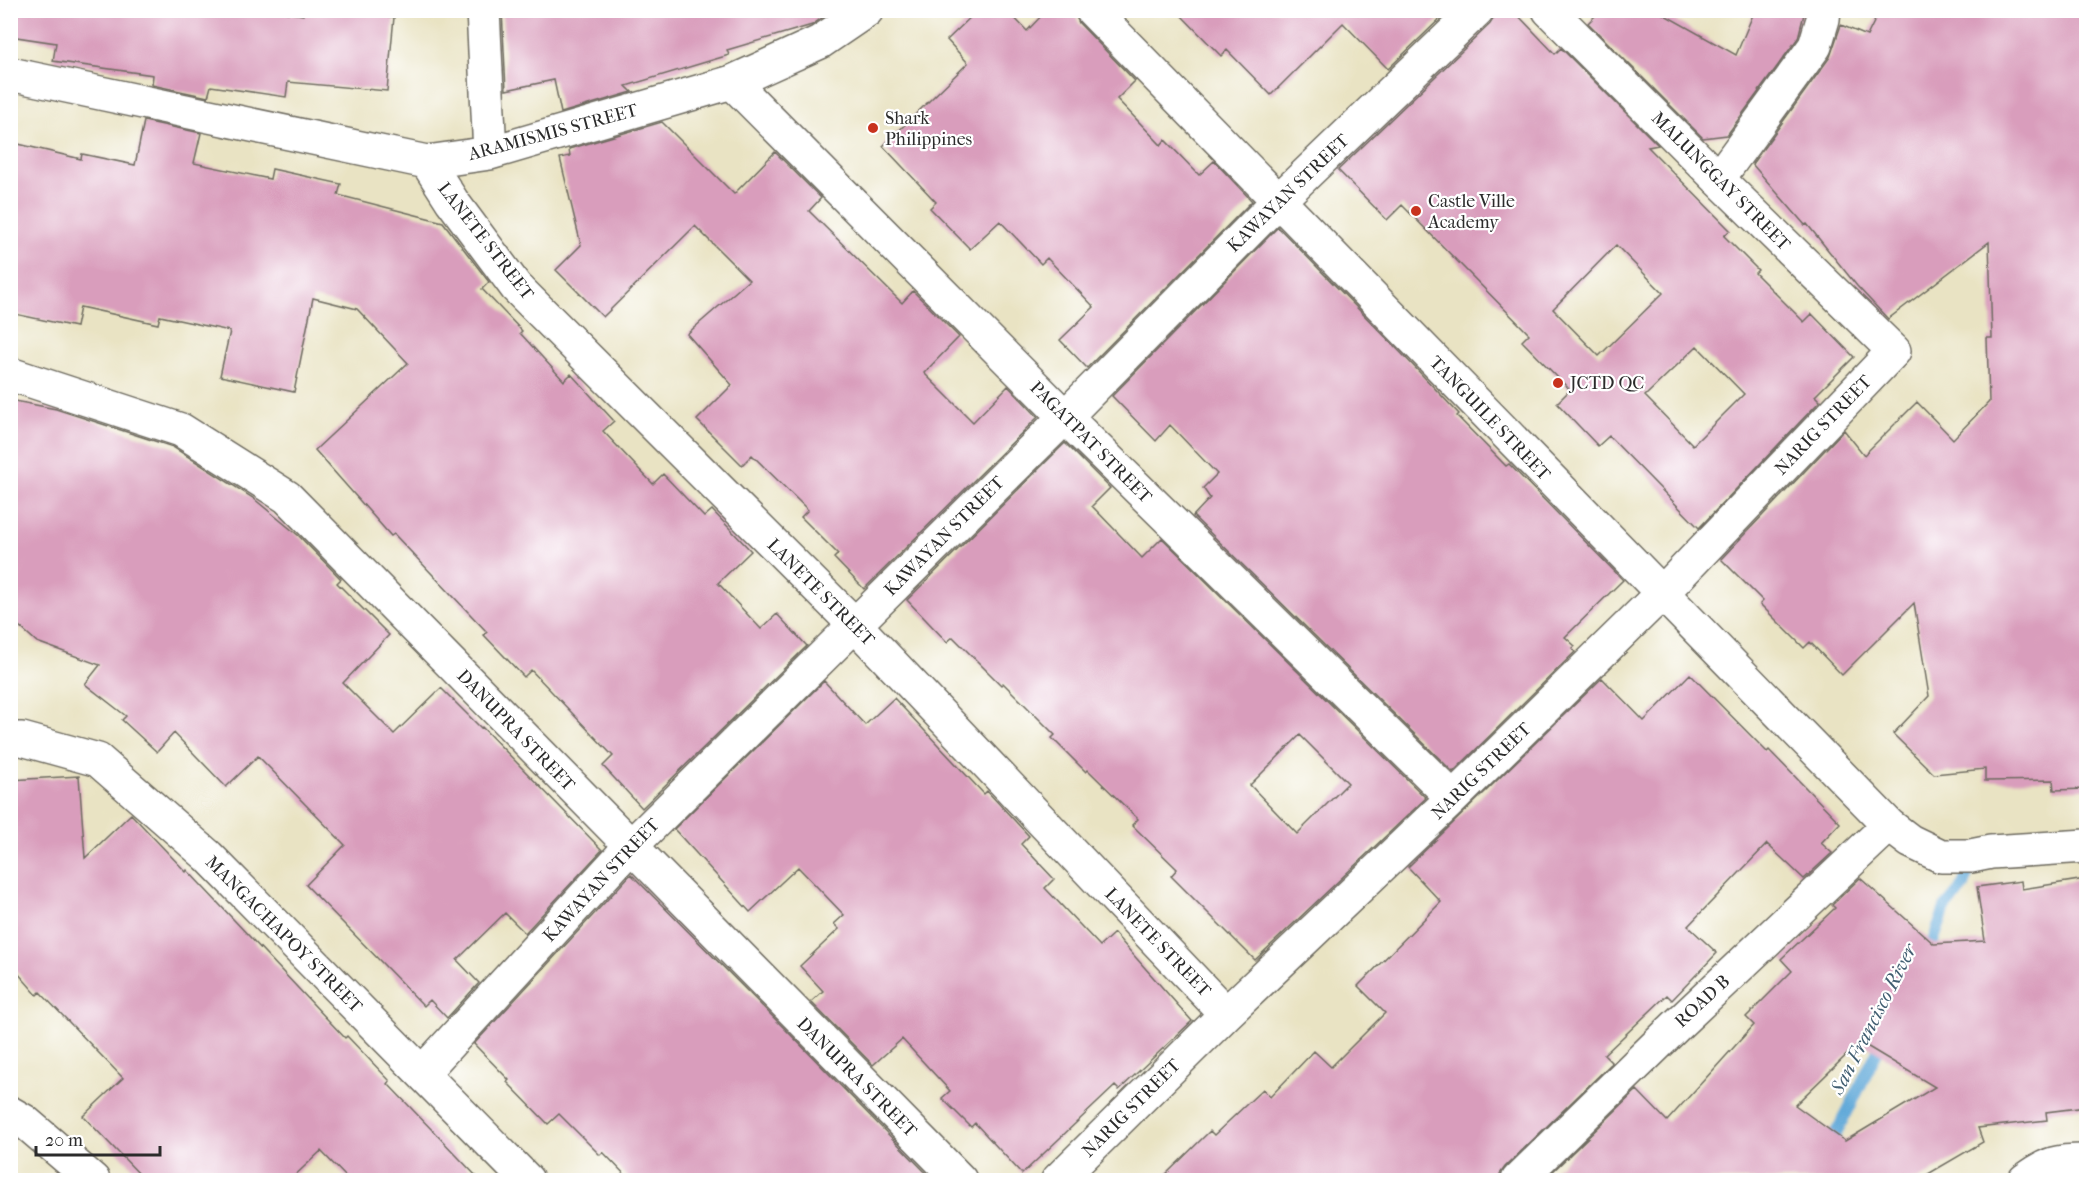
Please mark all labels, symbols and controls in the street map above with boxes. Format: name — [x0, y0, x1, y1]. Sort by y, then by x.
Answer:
street label: ARAMISMIS STREET — [465, 100, 641, 165]
place label: Shark Philippines — [885, 108, 973, 150]
street label: MALUNGGAY STREET — [1647, 108, 1795, 256]
marker: Shark Philippines — [866, 121, 880, 135]
street label: KAWAYAN STREET — [1223, 129, 1354, 257]
street label: LANETE STREET — [433, 178, 538, 305]
place label: Castle Ville Academy — [1427, 191, 1515, 233]
marker: Castle Ville Academy — [1409, 204, 1423, 218]
street label: TANGUILE STREET — [1425, 352, 1555, 486]
street label: NARIG STREET — [1771, 371, 1877, 479]
place label: JCTD QC — [1568, 373, 1644, 394]
marker: JCTD QC — [1551, 376, 1565, 390]
street label: PAGATPAT STREET — [1025, 377, 1157, 508]
street label: KAWAYAN STREET — [880, 471, 1009, 601]
street label: LANETE STREET — [763, 534, 879, 651]
street label: DANUPRA STREET — [452, 665, 580, 796]
street label: NARIG STREET — [1427, 718, 1536, 824]
street label: KAWAYAN STREET — [539, 814, 664, 946]
street label: MANGACHAPOY STREET — [201, 852, 367, 1018]
street label: LANETE STREET — [1100, 884, 1215, 1002]
water label: San Francisco River — [1825, 938, 1922, 1099]
street label: ROAD B — [1671, 971, 1734, 1032]
street label: DANUPRA STREET — [792, 1013, 921, 1142]
street label: NARIG STREET — [1078, 1054, 1185, 1162]
scale bar — [36, 1119, 160, 1157]
text: 20 m — [45, 1130, 83, 1151]

